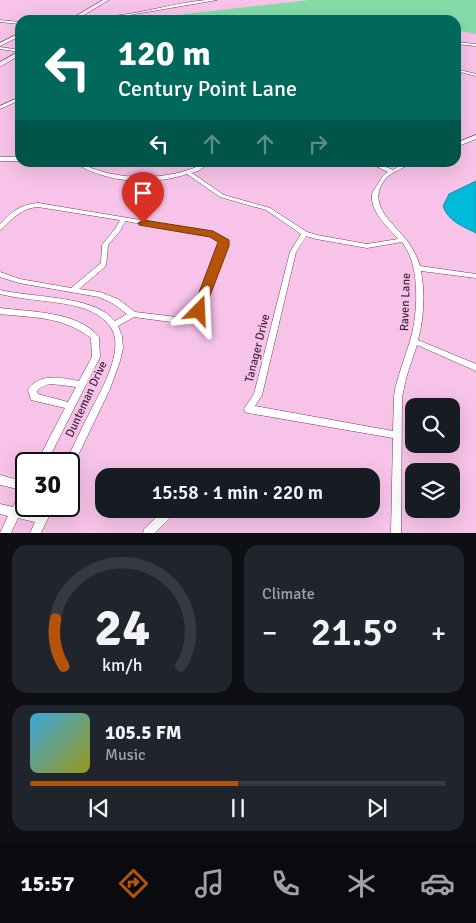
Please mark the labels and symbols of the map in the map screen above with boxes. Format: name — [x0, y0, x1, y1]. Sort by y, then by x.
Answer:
pin — [122, 172, 164, 223]
street label: Raven Lane — [397, 273, 414, 331]
position arrow — [172, 284, 224, 336]
street label: Tanager Drive — [242, 312, 273, 384]
street label: Dunteman Drive — [62, 359, 111, 440]
speed limit sign: 30 — [15, 452, 80, 517]

